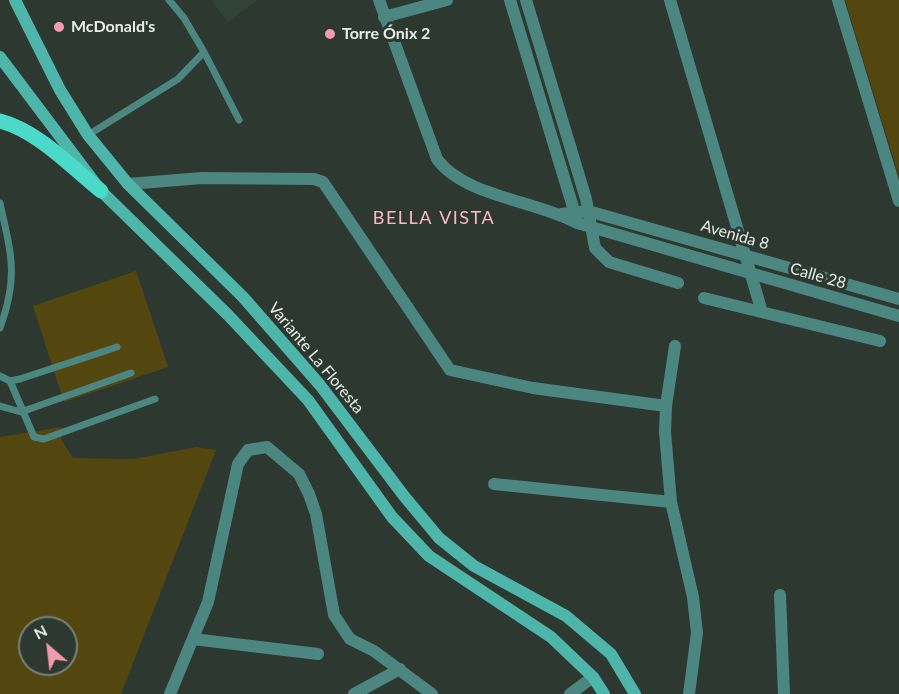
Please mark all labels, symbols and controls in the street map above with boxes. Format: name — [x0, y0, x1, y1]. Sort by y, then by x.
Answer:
place label: McDonald's — [71, 17, 155, 37]
marker: McDonald's — [52, 20, 66, 34]
place label: Torre Ónix 2 — [342, 24, 430, 44]
marker: Torre Ónix 2 — [323, 27, 337, 41]
district label: BELLA VISTA — [373, 207, 495, 229]
street label: Avenida 8 — [699, 216, 771, 254]
street label: Calle 28 — [788, 259, 848, 293]
street label: Variante La Floresta — [264, 299, 368, 417]
north arrow — [18, 616, 78, 676]
text: N — [30, 620, 50, 643]

